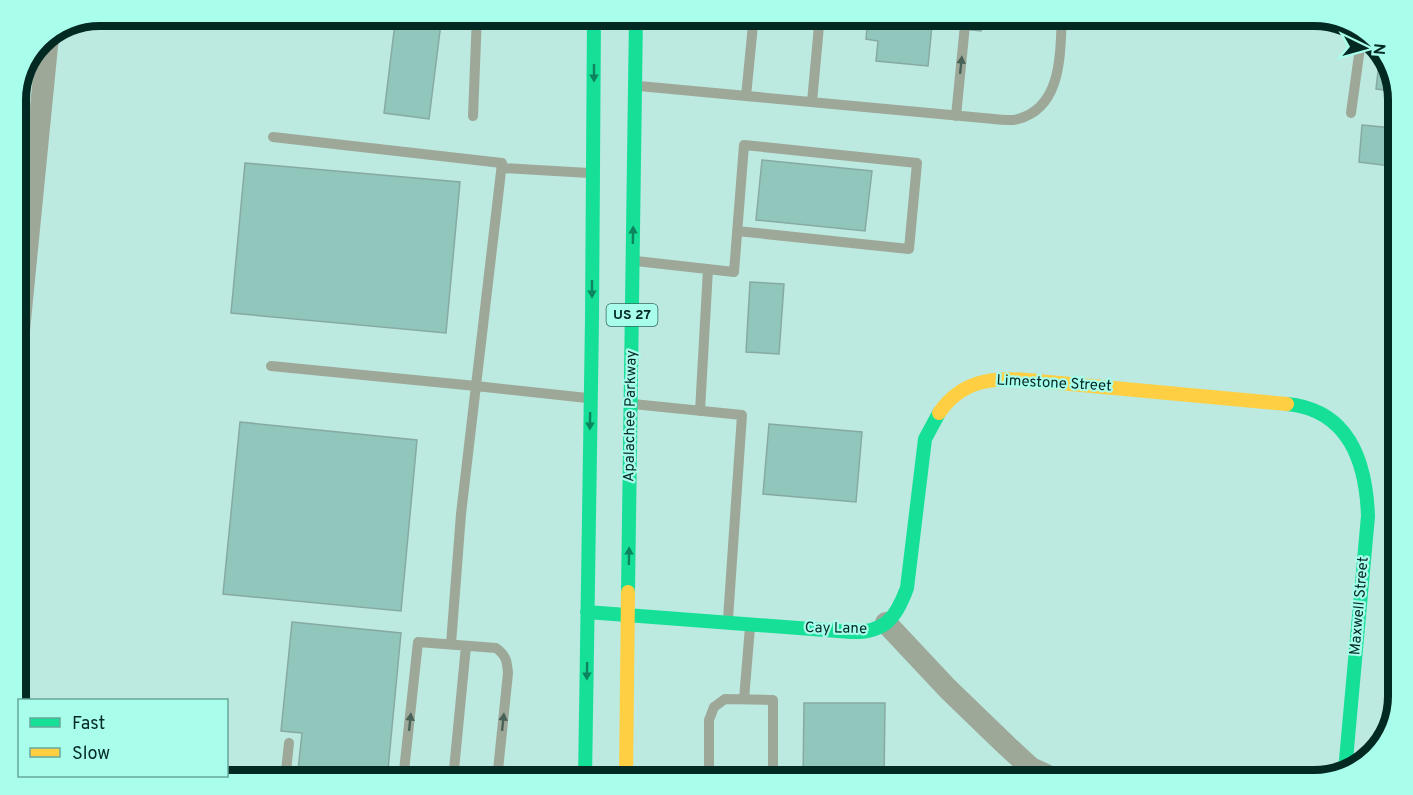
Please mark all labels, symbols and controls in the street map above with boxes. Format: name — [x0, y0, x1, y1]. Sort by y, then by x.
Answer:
north arrow — [1335, 18, 1395, 78]
text: N — [1367, 43, 1388, 56]
one-way arrow — [956, 56, 966, 75]
one-way arrow — [589, 64, 598, 83]
one-way arrow — [628, 225, 638, 244]
one-way arrow — [587, 280, 597, 299]
road number: US 27 — [606, 304, 658, 326]
street label: Apalachee Parkway — [620, 350, 642, 482]
street label: Limestone Street — [996, 371, 1112, 397]
one-way arrow — [585, 411, 595, 430]
one-way arrow — [625, 546, 634, 565]
street label: Maxwell Street — [1346, 556, 1374, 656]
street label: Cay Lane — [805, 619, 867, 639]
one-way arrow — [582, 661, 591, 680]
legend — [18, 699, 228, 777]
one-way arrow — [405, 712, 414, 731]
one-way arrow — [498, 712, 508, 731]
text: Fast — [72, 713, 105, 736]
text: Slow — [72, 743, 110, 766]

